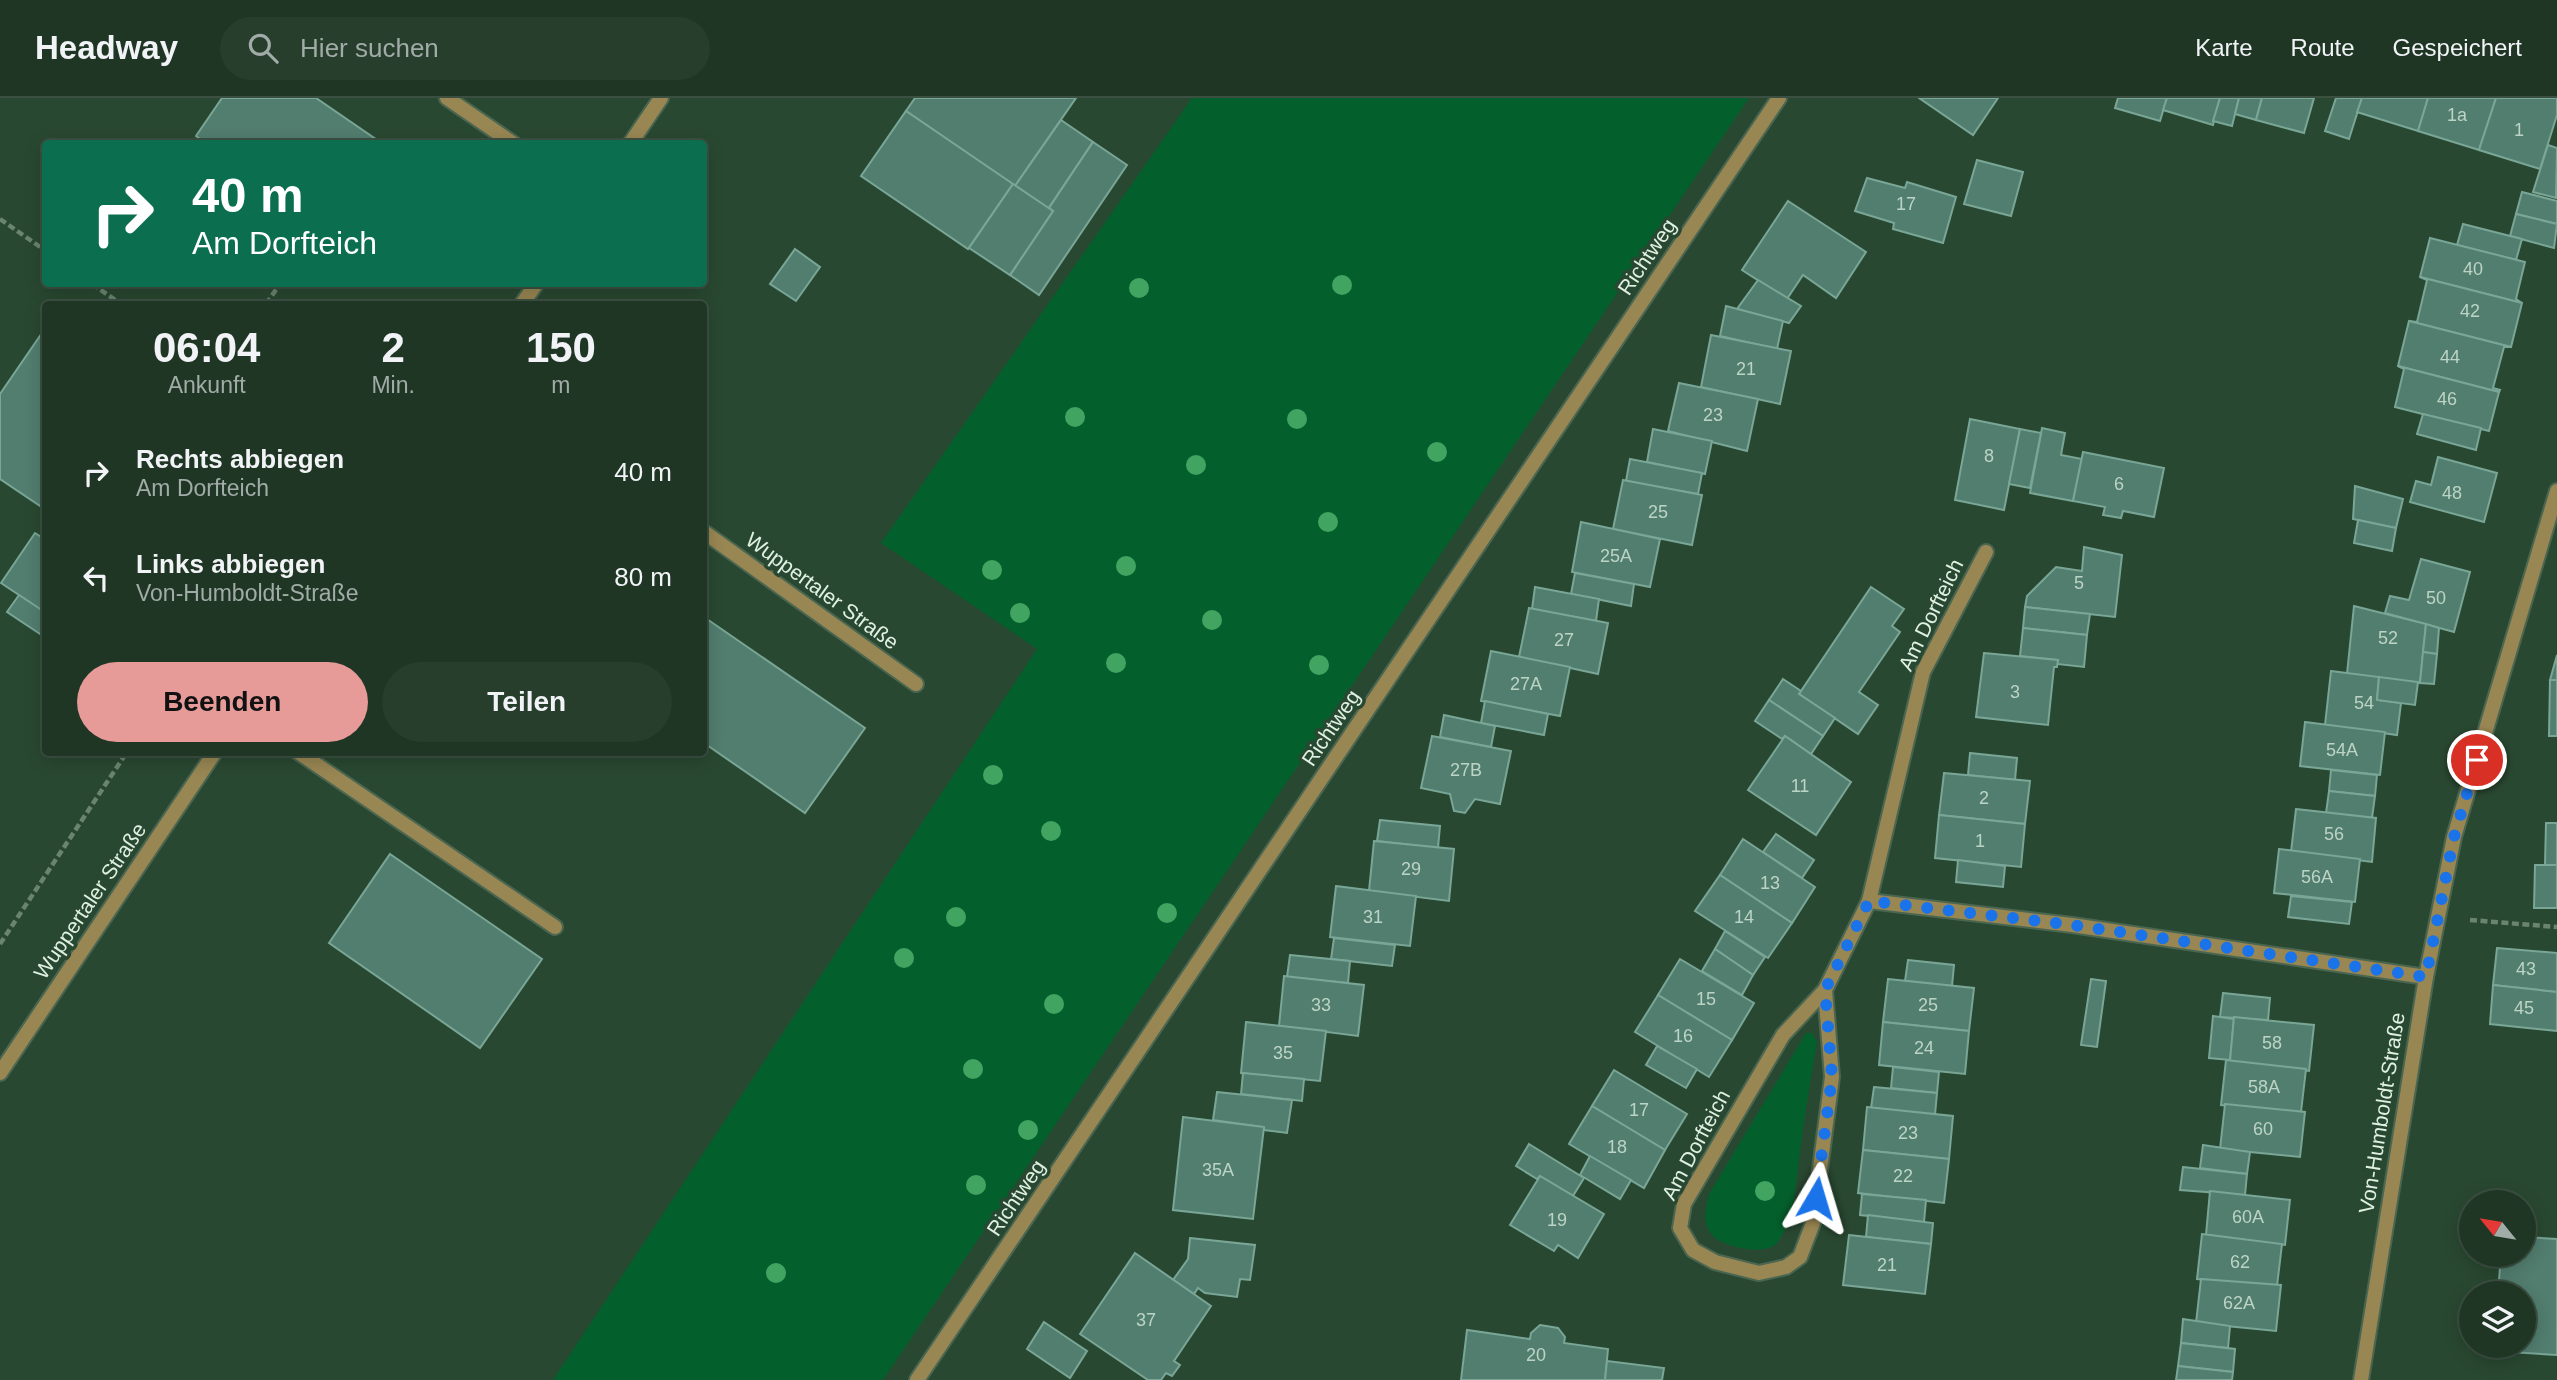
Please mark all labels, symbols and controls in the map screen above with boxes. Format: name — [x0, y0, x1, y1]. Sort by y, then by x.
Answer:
search box — [220, 17, 710, 80]
text: Headway — [35, 29, 178, 66]
icon: search — [244, 29, 282, 67]
text: Hier suchen — [300, 33, 439, 63]
text: Karte — [2195, 34, 2253, 61]
text: Route — [2291, 34, 2355, 61]
text: Gespeichert — [2393, 34, 2522, 61]
house number: 1a — [2447, 105, 2468, 125]
house number: 1 — [2514, 120, 2524, 140]
icon: right — [77, 168, 168, 259]
text: 40 m — [192, 168, 304, 222]
house number: 17 — [1896, 194, 1916, 214]
street label: Richtweg — [1613, 214, 1680, 299]
text: Am Dorfteich — [192, 225, 377, 261]
house number: 40 — [2463, 259, 2483, 279]
house number: 42 — [2460, 301, 2480, 321]
text: 06:04 — [153, 324, 260, 371]
text: 2 — [381, 324, 405, 371]
text: 150 — [526, 324, 596, 371]
house number: 44 — [2440, 347, 2460, 367]
house number: 21 — [1736, 359, 1756, 379]
text: Ankunft — [168, 372, 246, 398]
text: Min. — [371, 372, 415, 398]
text: m — [551, 372, 571, 398]
house number: 46 — [2437, 389, 2457, 409]
house number: 23 — [1703, 405, 1723, 425]
text: Rechts abbiegen — [136, 444, 344, 474]
house number: 8 — [1984, 446, 1994, 466]
icon: right — [77, 454, 115, 492]
text: 40 m — [614, 457, 672, 487]
house number: 6 — [2114, 474, 2124, 494]
text: Am Dorfteich — [136, 475, 269, 501]
house number: 48 — [2442, 483, 2462, 503]
house number: 25 — [1648, 502, 1668, 522]
street label: Wuppertaler Straße — [742, 528, 903, 654]
house number: 25A — [1600, 546, 1632, 566]
text: Links abbiegen — [136, 549, 325, 579]
street label: Am Dorfteich — [1894, 555, 1967, 674]
icon: left — [77, 559, 115, 597]
text: 80 m — [614, 562, 672, 592]
house number: 5 — [2074, 573, 2084, 593]
text: Von-Humboldt-Straße — [136, 580, 358, 606]
house number: 50 — [2426, 588, 2446, 608]
house number: 52 — [2378, 628, 2398, 648]
house number: 27 — [1554, 630, 1574, 650]
button: Beenden — [77, 662, 368, 742]
button: Teilen — [382, 662, 672, 742]
house number: 27A — [1510, 674, 1542, 694]
house number: 3 — [2010, 682, 2020, 702]
street label: Richtweg — [1297, 685, 1364, 770]
house number: 54 — [2354, 693, 2374, 713]
pin — [2447, 730, 2507, 790]
house number: 54A — [2326, 740, 2358, 760]
icon: arrive — [2458, 741, 2496, 779]
house number: 27B — [1450, 760, 1482, 780]
house number: 11 — [1791, 776, 1809, 796]
house number: 2 — [1979, 788, 1989, 808]
street label: Wuppertaler Straße — [29, 818, 150, 983]
house number: 56 — [2324, 824, 2344, 844]
house number: 1 — [1975, 831, 1985, 851]
house number: 29 — [1401, 859, 1421, 879]
house number: 56A — [2301, 867, 2333, 887]
house number: 13 — [1760, 873, 1780, 893]
house number: 31 — [1363, 907, 1383, 927]
house number: 14 — [1734, 907, 1754, 927]
house number: 43 — [2516, 959, 2536, 979]
house number: 15 — [1696, 989, 1716, 1009]
house number: 33 — [1311, 995, 1331, 1015]
house number: 25 — [1918, 995, 1938, 1015]
house number: 45 — [2514, 998, 2534, 1018]
street label: Von-Humboldt-Straße — [2354, 1011, 2409, 1215]
house number: 16 — [1673, 1026, 1693, 1046]
house number: 58 — [2262, 1033, 2282, 1053]
house number: 24 — [1914, 1038, 1934, 1058]
house number: 35 — [1273, 1043, 1293, 1063]
house number: 58A — [2248, 1077, 2280, 1097]
street label: Am Dorfteich — [1657, 1086, 1734, 1204]
house number: 17 — [1629, 1100, 1649, 1120]
house number: 60 — [2253, 1119, 2273, 1139]
house number: 23 — [1898, 1123, 1918, 1143]
house number: 18 — [1607, 1137, 1627, 1157]
street label: Richtweg — [982, 1155, 1049, 1240]
house number: 35A — [1202, 1160, 1234, 1180]
position arrow — [1779, 1161, 1853, 1235]
house number: 22 — [1893, 1166, 1913, 1186]
north arrow — [2459, 1190, 2536, 1267]
map controls — [2459, 1190, 2536, 1358]
house number: 60A — [2232, 1207, 2264, 1227]
house number: 19 — [1547, 1210, 1567, 1230]
house number: 62 — [2230, 1252, 2250, 1272]
house number: 21 — [1877, 1255, 1897, 1275]
button: layers — [2459, 1281, 2536, 1358]
house number: 62A — [2223, 1293, 2255, 1313]
house number: 37 — [1136, 1310, 1156, 1330]
house number: 20 — [1526, 1345, 1546, 1365]

